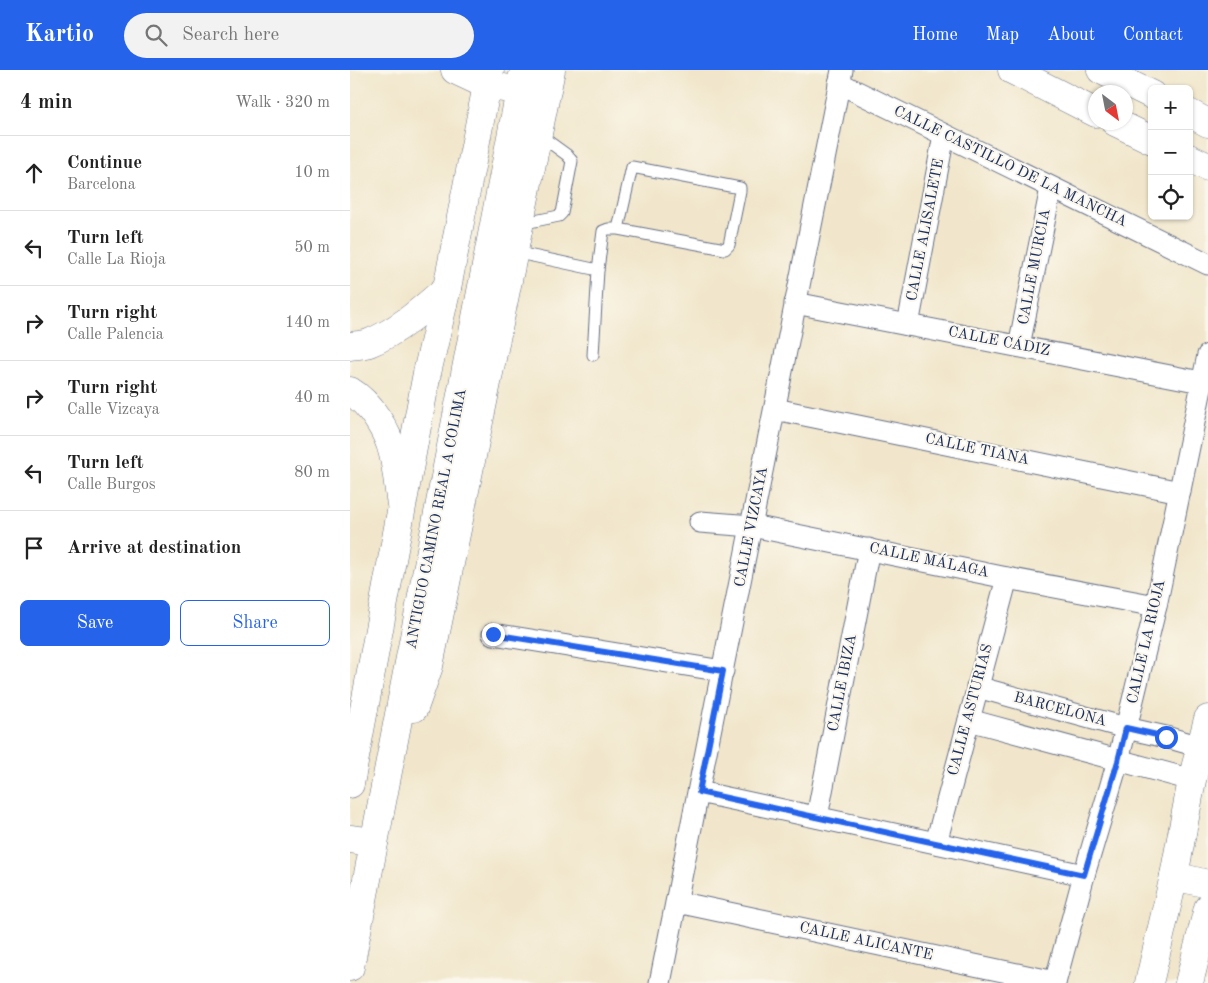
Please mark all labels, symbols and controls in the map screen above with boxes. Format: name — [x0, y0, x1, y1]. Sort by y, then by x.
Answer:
search box — [124, 13, 474, 58]
icon: search — [142, 21, 170, 49]
text: Kartio — [25, 23, 94, 47]
text: Search here — [182, 26, 279, 45]
text: Home — [912, 26, 958, 44]
text: Map — [986, 26, 1019, 44]
text: About — [1047, 26, 1095, 44]
text: Contact — [1123, 26, 1183, 44]
north arrow — [1088, 85, 1133, 130]
map controls — [1148, 85, 1193, 220]
button: + — [1148, 85, 1193, 130]
text: 4 min — [20, 92, 73, 113]
text: Walk · 320 m — [235, 95, 330, 111]
street label: CALLE CASTILLO DE LA MANCHA — [891, 104, 1130, 230]
button: − — [1148, 130, 1193, 175]
text: Continue — [67, 154, 142, 173]
street label: CALLE ALISALETE — [905, 158, 947, 302]
icon: ahead — [20, 159, 48, 187]
text: 10 m — [294, 165, 330, 181]
button: locate — [1148, 175, 1193, 220]
text: Barcelona — [67, 177, 136, 193]
street label: CALLE MURCIA — [1016, 207, 1054, 326]
text: Turn left — [67, 229, 144, 248]
icon: left — [20, 234, 48, 262]
text: 50 m — [294, 240, 330, 256]
text: Calle La Rioja — [67, 252, 166, 268]
text: Turn right — [67, 304, 157, 323]
icon: right — [20, 309, 48, 337]
text: 140 m — [285, 315, 330, 331]
street label: CALLE CÁDIZ — [947, 322, 1052, 359]
text: Calle Palencia — [67, 327, 164, 343]
text: Turn right — [67, 379, 157, 398]
icon: right — [20, 384, 48, 412]
street label: ANTIGUO CAMINO REAL A COLIMA — [404, 387, 470, 650]
text: 40 m — [294, 390, 330, 406]
text: Calle Vizcaya — [67, 402, 160, 418]
street label: CALLE TIANA — [924, 432, 1031, 468]
text: Turn left — [67, 454, 144, 473]
icon: left — [20, 459, 48, 487]
text: 80 m — [294, 465, 330, 481]
street label: CALLE VIZCAYA — [733, 465, 771, 588]
text: Calle Burgos — [67, 477, 156, 493]
icon: arrive — [20, 534, 48, 562]
street label: CALLE MÁLAGA — [868, 538, 991, 581]
text: Arrive at destination — [67, 539, 241, 558]
street label: CALLE LA RIOJA — [1125, 578, 1169, 705]
button: Save — [20, 600, 170, 646]
button: Share — [180, 600, 330, 646]
route end — [482, 623, 505, 646]
street label: CALLE IBIZA — [826, 633, 860, 733]
street label: CALLE ASTURIAS — [946, 642, 996, 778]
street label: BARCELONA — [1012, 690, 1109, 730]
route start — [1155, 726, 1178, 749]
street label: CALLE ALICANTE — [798, 921, 934, 963]

